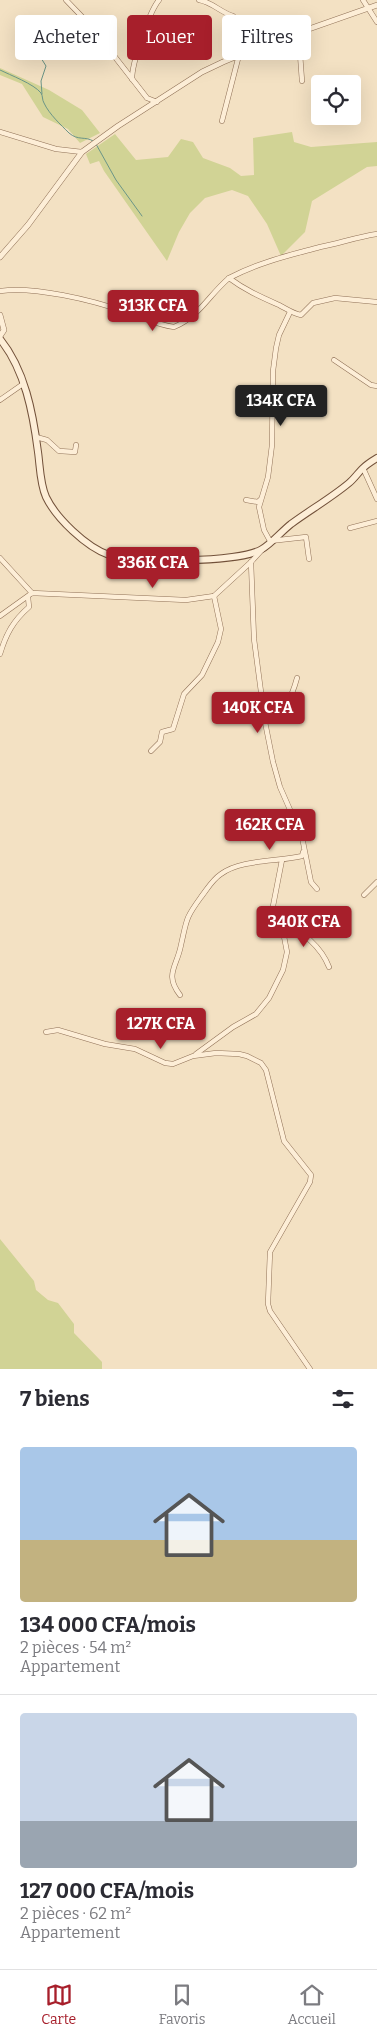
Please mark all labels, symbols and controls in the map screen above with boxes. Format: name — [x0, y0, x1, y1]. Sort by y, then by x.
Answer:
chip: Acheter — [15, 15, 117, 60]
chip: Louer — [127, 15, 212, 60]
chip: Filtres — [222, 15, 311, 60]
map controls — [311, 75, 361, 125]
button: locate — [311, 75, 361, 125]
pin: 313K CFA — [101, 290, 205, 332]
text: 313K CFA — [119, 296, 187, 315]
pin: 134K CFA — [229, 384, 333, 427]
text: 134K CFA — [246, 391, 316, 410]
pin: 336K CFA — [101, 546, 205, 589]
text: 336K CFA — [117, 553, 189, 572]
pin: 140K CFA — [206, 692, 310, 734]
text: 140K CFA — [223, 698, 293, 717]
pin: 162K CFA — [218, 808, 322, 851]
text: 162K CFA — [235, 815, 305, 834]
pin: 340K CFA — [252, 906, 356, 948]
text: 340K CFA — [268, 912, 340, 931]
pin: 127K CFA — [109, 1008, 213, 1050]
text: 127K CFA — [127, 1014, 195, 1033]
icon: filters — [329, 1385, 357, 1413]
text: 7 biens — [20, 1386, 90, 1412]
icon: home — [144, 1480, 234, 1570]
text: 134 000 CFA/mois — [20, 1612, 196, 1638]
text: 2 pièces · 54 m² — [20, 1638, 131, 1657]
text: Appartement — [20, 1657, 120, 1676]
icon: home — [144, 1745, 234, 1835]
text: 127 000 CFA/mois — [20, 1878, 194, 1904]
text: 2 pièces · 62 m² — [20, 1904, 131, 1923]
text: Appartement — [20, 1923, 120, 1942]
tab: Carte — [41, 1981, 76, 2028]
tab: Favoris — [159, 1981, 205, 2028]
tab: Accueil — [288, 1981, 336, 2028]

